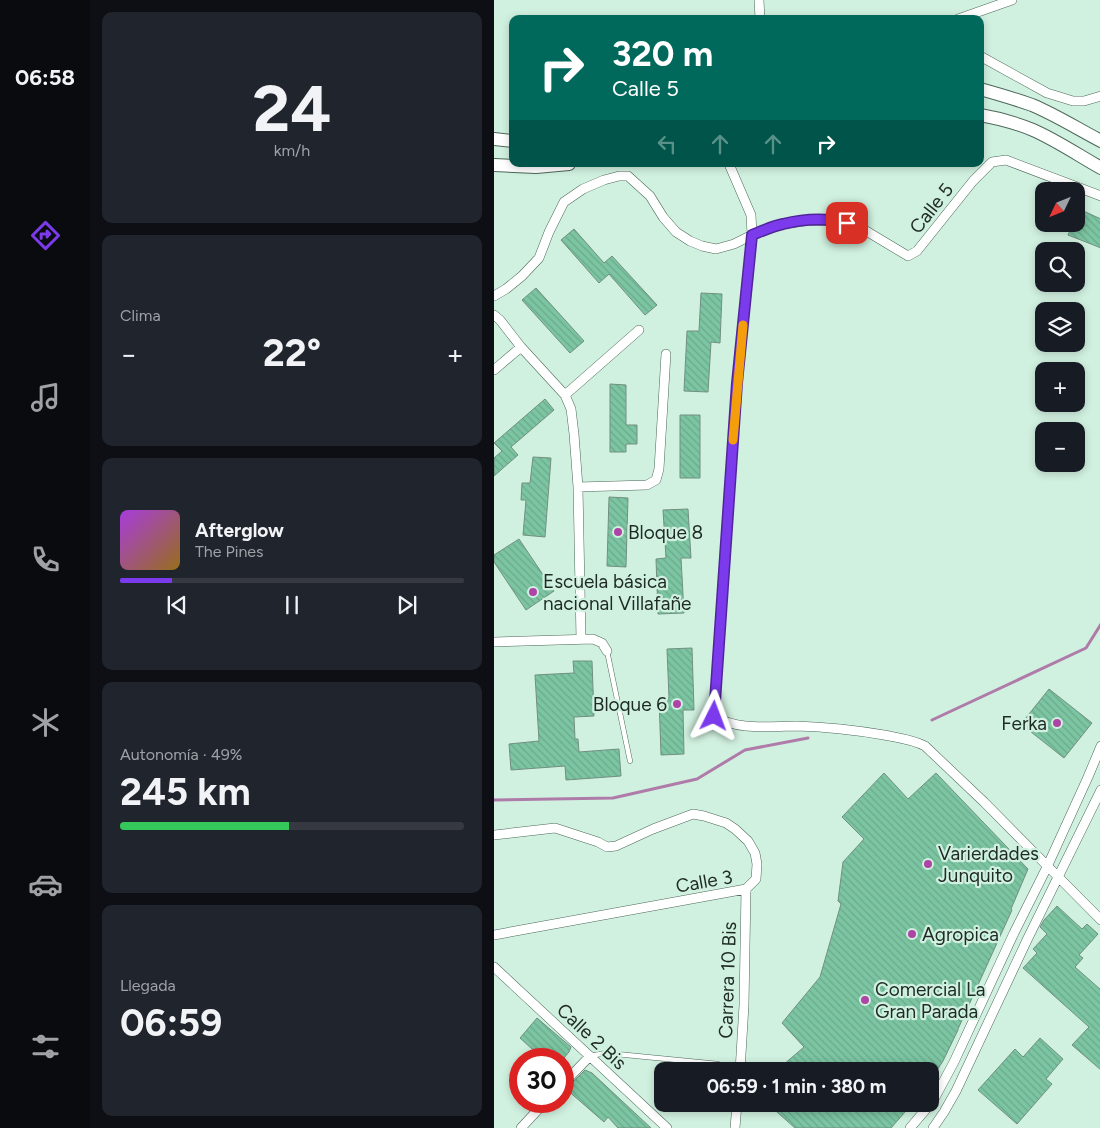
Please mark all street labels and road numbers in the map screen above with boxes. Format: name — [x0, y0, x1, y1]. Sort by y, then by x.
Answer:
street label: Calle 5 — [905, 178, 958, 238]
street label: Calle 3 — [674, 865, 734, 898]
street label: Carrera 10 Bis — [714, 921, 741, 1039]
street label: Calle 2 Bis — [552, 998, 631, 1075]

